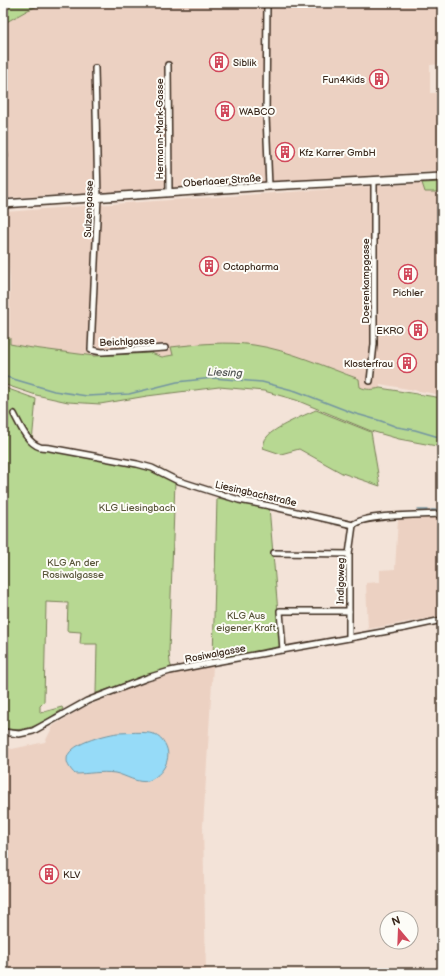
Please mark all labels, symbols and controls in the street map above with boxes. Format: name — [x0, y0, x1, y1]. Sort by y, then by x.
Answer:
building icon: Siblik — [208, 51, 230, 73]
place label: Siblik — [233, 57, 257, 69]
building icon: Fun4Kids — [368, 68, 390, 90]
place label: Fun4Kids — [322, 74, 365, 86]
street label: Hermann-Mark-Gasse — [154, 78, 166, 180]
building icon: WABCO — [214, 100, 236, 122]
place label: WABCO — [239, 106, 275, 118]
building icon: Kfz Karrer GmbH — [274, 141, 296, 163]
place label: Kfz Karrer GmbH — [299, 147, 376, 159]
street label: Oberlaaer Straße — [183, 172, 261, 190]
street label: Sulzengasse — [82, 180, 96, 238]
street label: Doerenkampgasse — [360, 238, 372, 324]
building icon: Octapharma — [198, 255, 220, 277]
place label: Octapharma — [223, 261, 279, 273]
building icon: Pichler — [397, 263, 419, 285]
place label: Pichler — [392, 287, 424, 299]
building icon: EKRO — [407, 319, 429, 341]
place label: EKRO — [376, 325, 404, 337]
street label: Beichlgasse — [99, 335, 155, 349]
building icon: Klosterfrau — [396, 352, 418, 374]
place label: Klosterfrau — [344, 358, 393, 370]
water label: Liesing — [207, 365, 243, 380]
street label: Liesingbachstraße — [214, 479, 298, 509]
park label: KLG Liesingbach — [99, 502, 176, 514]
park label: KLG An der Rosiwalgasse — [42, 557, 104, 581]
street label: Indigoweg — [335, 557, 347, 604]
park label: KLG Aus eigener Kraft — [216, 610, 276, 634]
street label: Rosiwalgasse — [184, 642, 247, 666]
building icon: KLV — [38, 863, 60, 885]
place label: KLV — [63, 869, 81, 881]
north arrow — [379, 910, 419, 950]
text: N — [390, 914, 402, 929]

